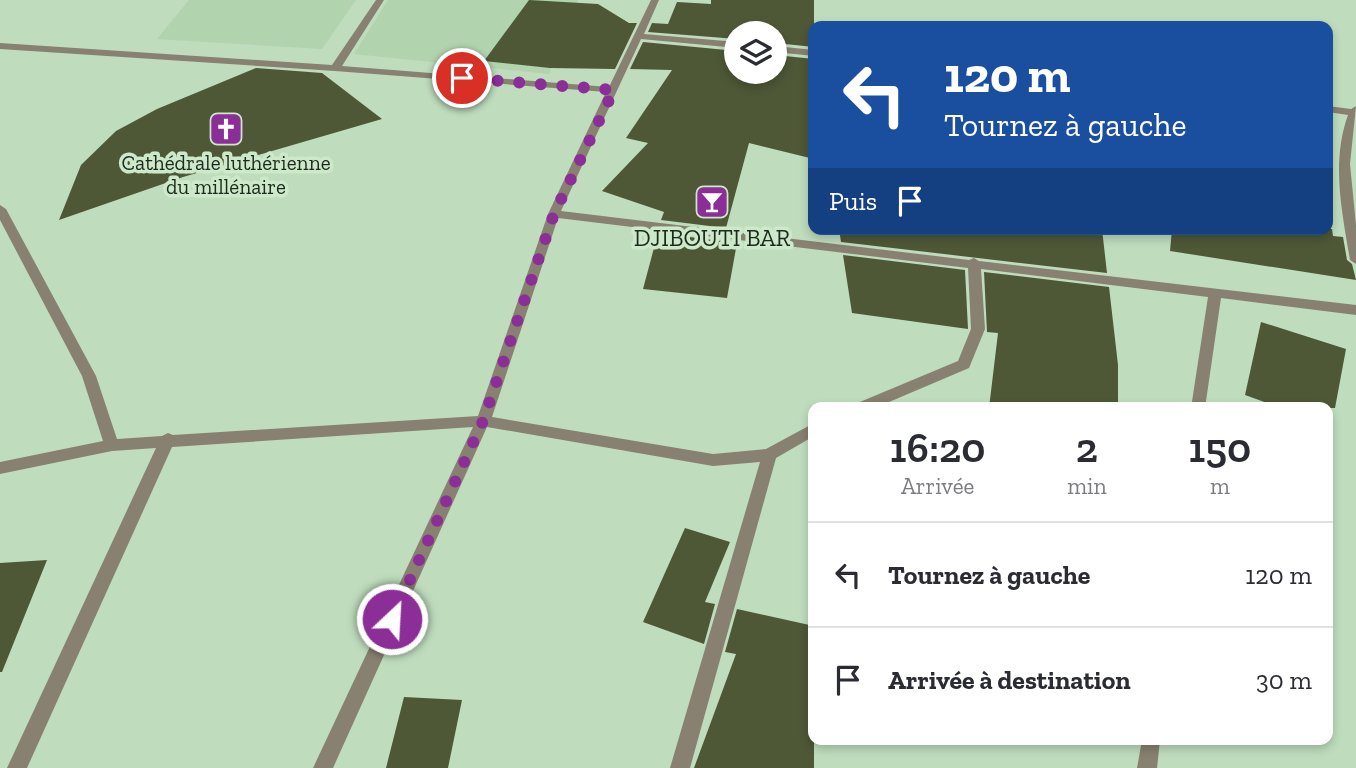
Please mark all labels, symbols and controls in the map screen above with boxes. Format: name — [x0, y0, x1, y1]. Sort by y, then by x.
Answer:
map controls — [724, 21, 787, 84]
button: layers — [724, 21, 787, 84]
text: 120 m — [944, 46, 1070, 105]
pin — [432, 48, 492, 108]
icon: left — [829, 49, 920, 140]
icon: arrive — [443, 59, 481, 97]
text: Tournez à gauche — [944, 106, 1187, 144]
church icon: Cathédrale luthérienne du millénaire — [207, 110, 245, 148]
place label: Cathédrale luthérienne du millénaire — [121, 150, 331, 199]
icon: arrive — [891, 182, 929, 220]
bar icon: DJIBOUTI BAR — [693, 183, 731, 221]
text: Puis — [829, 185, 877, 217]
place label: DJIBOUTI BAR — [634, 223, 791, 252]
text: 16:20 — [890, 422, 985, 473]
text: 2 — [1076, 422, 1098, 473]
text: 150 — [1189, 422, 1251, 473]
text: Arrivée — [901, 472, 974, 500]
text: min — [1067, 472, 1107, 500]
text: m — [1210, 472, 1230, 500]
icon: left — [829, 556, 867, 594]
text: Tournez à gauche — [888, 559, 1090, 591]
text: 120 m — [1245, 559, 1312, 591]
position arrow — [355, 582, 429, 656]
icon: arrive — [829, 661, 867, 699]
text: Arrivée à destination — [888, 664, 1131, 696]
text: 30 m — [1256, 664, 1312, 696]

